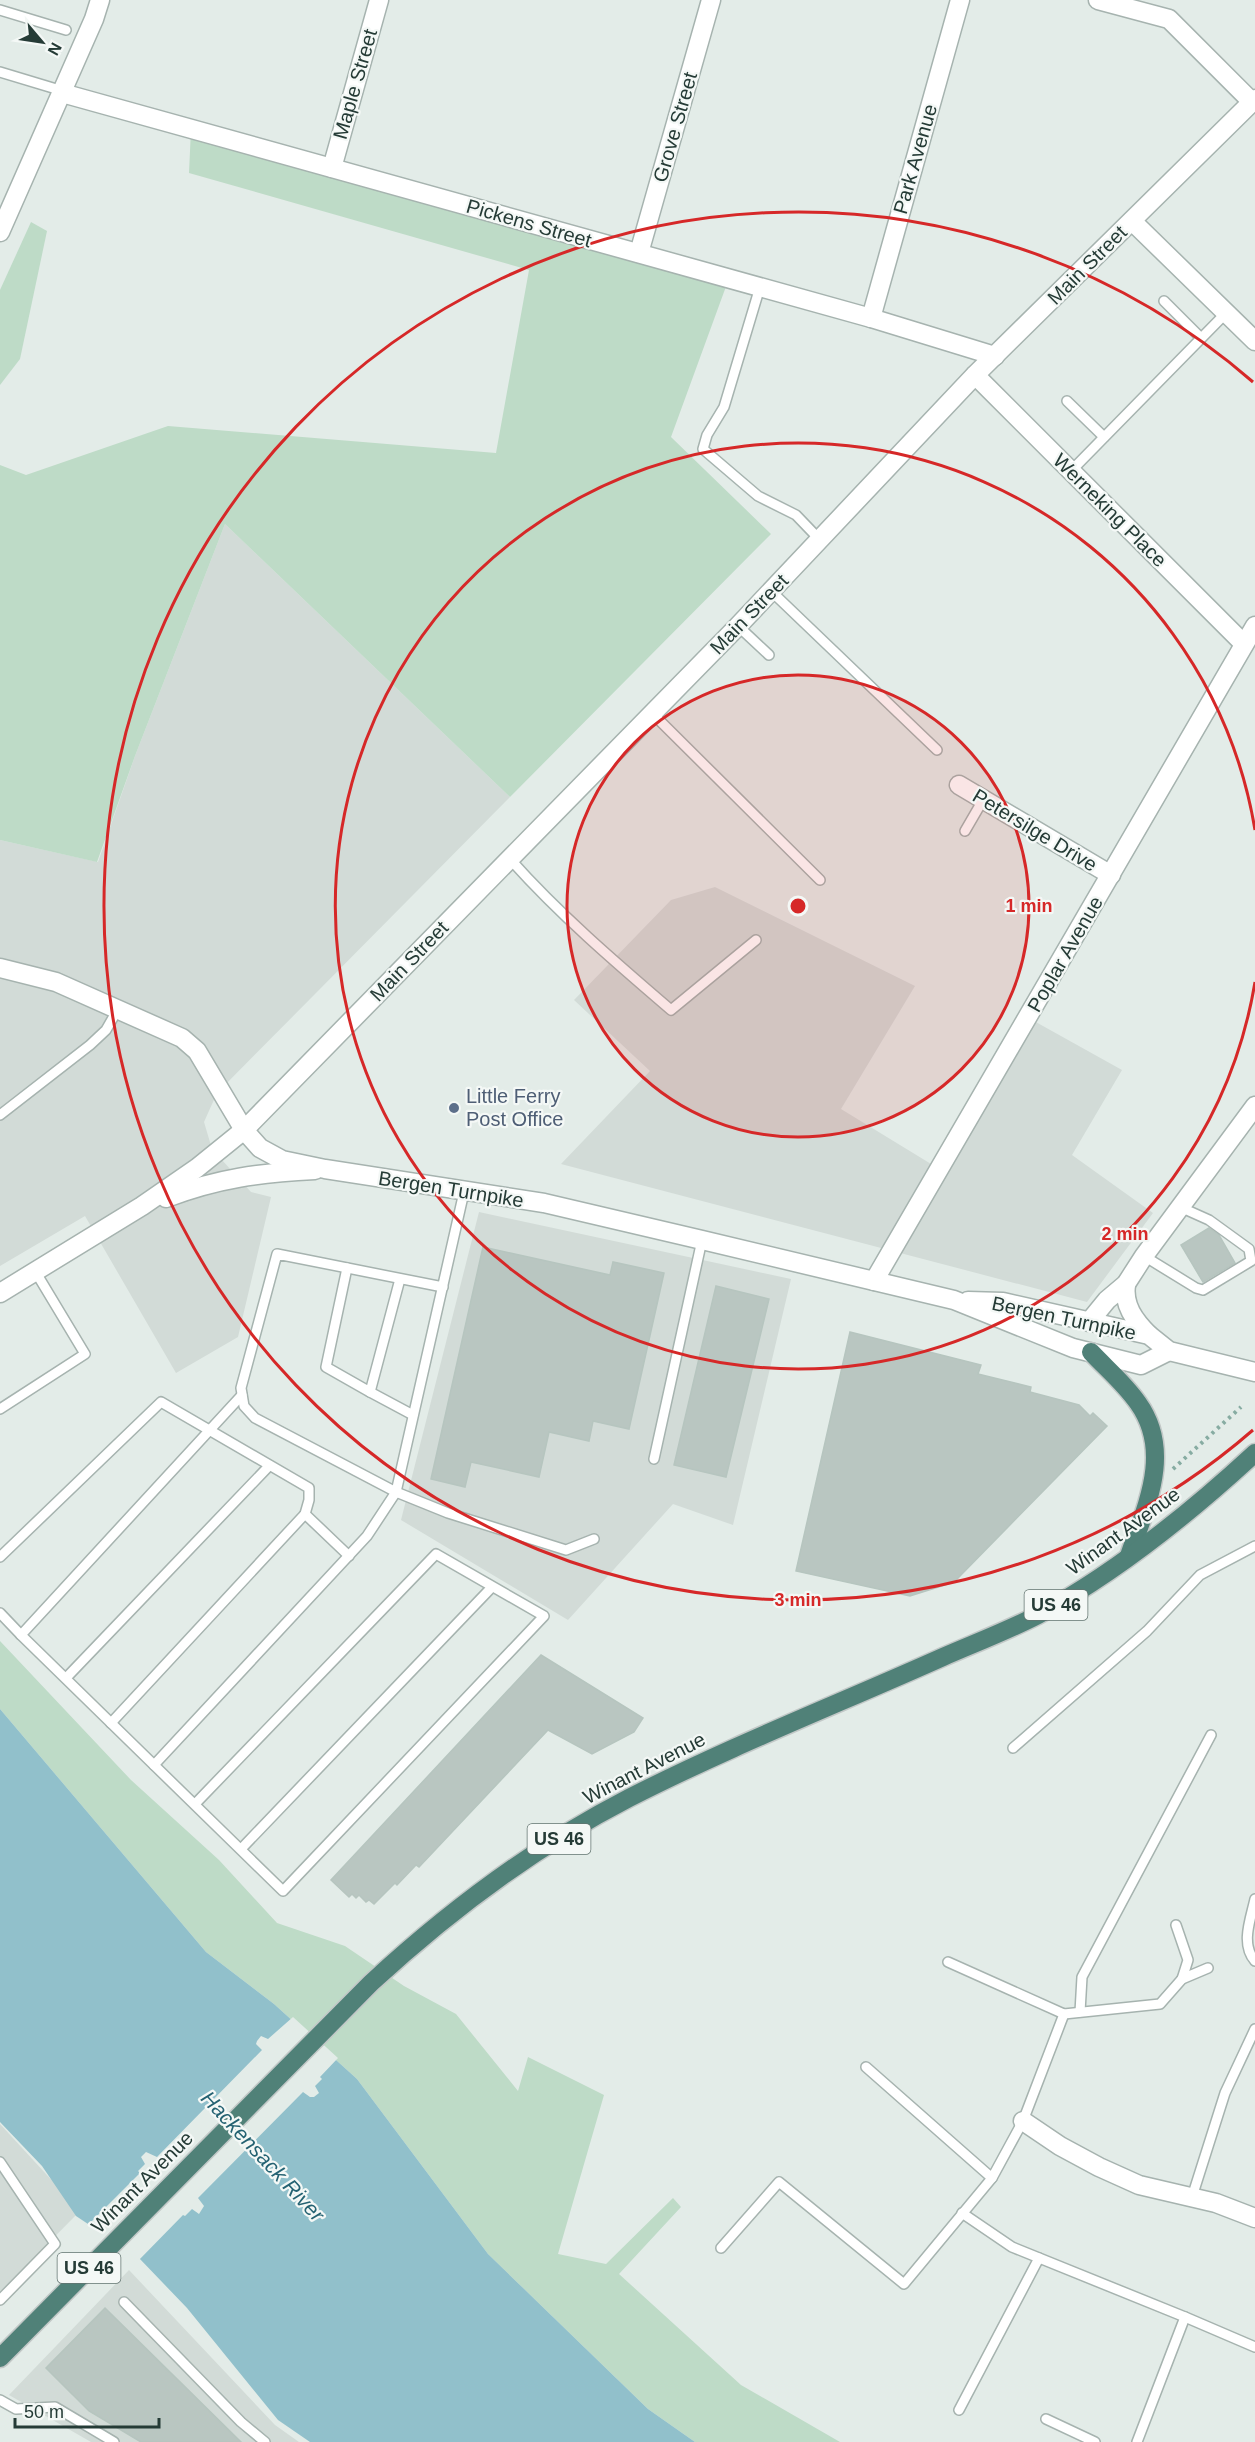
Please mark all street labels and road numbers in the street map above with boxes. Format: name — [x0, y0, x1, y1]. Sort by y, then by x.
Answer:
street label: Maple Street — [329, 26, 381, 142]
street label: Grove Street — [649, 69, 701, 185]
street label: Park Avenue — [889, 102, 941, 216]
street label: Pickens Street — [464, 195, 594, 251]
street label: Main Street — [1043, 221, 1131, 309]
street label: Werneking Place — [1049, 449, 1171, 571]
street label: Main Street — [706, 569, 793, 658]
street label: Petersilge Drive — [969, 784, 1101, 876]
street label: Poplar Avenue — [1023, 892, 1107, 1016]
street label: Main Street — [366, 916, 453, 1005]
street label: Bergen Turnpike — [377, 1167, 525, 1211]
street label: Bergen Turnpike — [990, 1292, 1138, 1344]
street label: Winant Avenue — [1062, 1483, 1184, 1579]
road number: US 46 — [1024, 1590, 1088, 1620]
street label: Winant Avenue — [579, 1728, 709, 1808]
road number: US 46 — [528, 1824, 590, 1854]
street label: Winant Avenue — [87, 2127, 197, 2237]
road number: US 46 — [58, 2253, 121, 2283]

